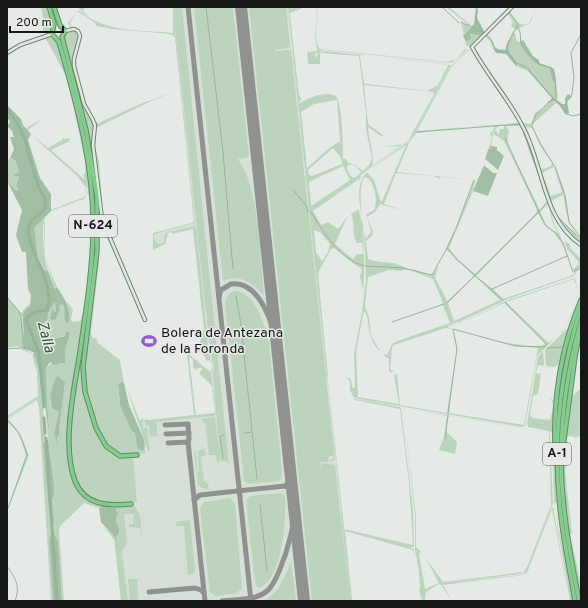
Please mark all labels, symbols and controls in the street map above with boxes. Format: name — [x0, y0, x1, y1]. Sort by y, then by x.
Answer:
scale bar — [10, 8, 63, 34]
text: 200 m — [16, 15, 52, 31]
road number: N-624 — [69, 215, 117, 237]
water label: Zalla — [32, 319, 58, 355]
place label: Bolera de Antezana de la Foronda — [161, 325, 283, 358]
sports icon: Bolera de Antezana de la Foronda — [140, 332, 158, 350]
road number: A-1 — [543, 443, 571, 465]

